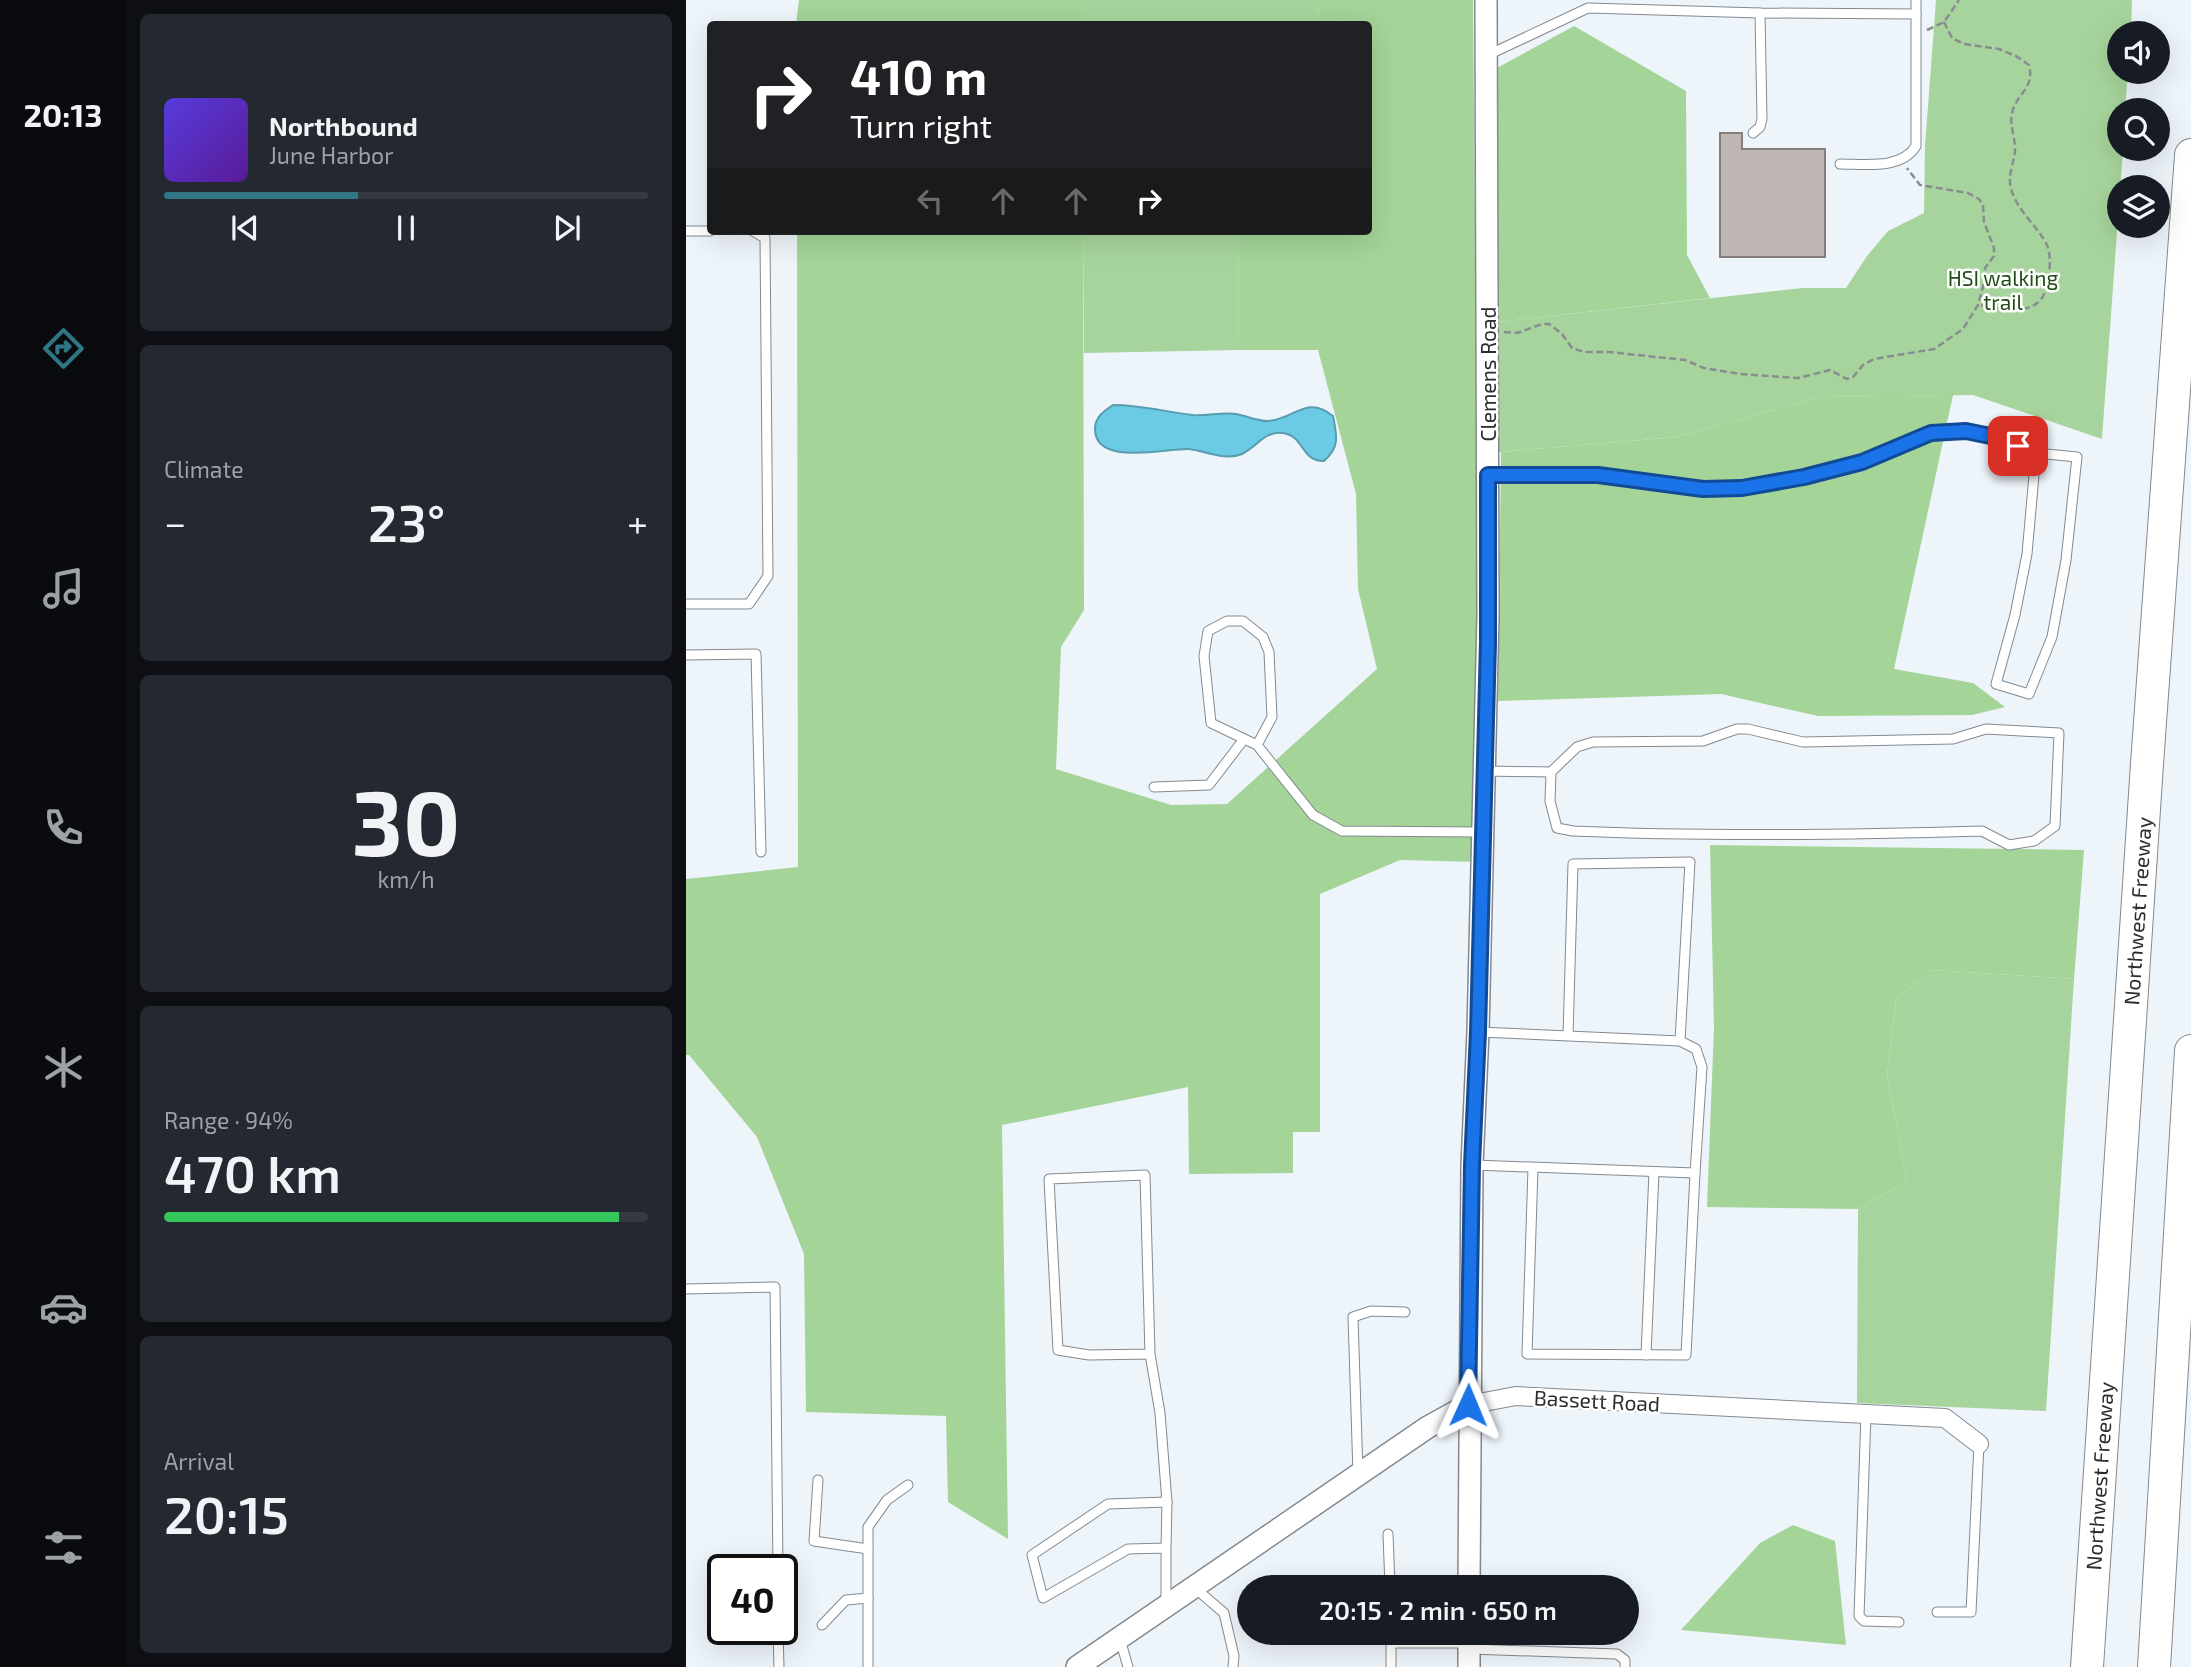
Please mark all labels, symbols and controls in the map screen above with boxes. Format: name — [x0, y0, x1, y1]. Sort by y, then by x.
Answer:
map controls — [2107, 21, 2170, 238]
button: sound — [2107, 21, 2170, 84]
text: 410 m — [850, 46, 987, 105]
icon: right — [735, 49, 826, 140]
text: 20:13 — [24, 95, 102, 133]
button: search — [2107, 98, 2170, 161]
text: Turn right — [850, 106, 992, 144]
text: Northbound — [269, 110, 418, 141]
text: June Harbor — [269, 141, 393, 169]
button: layers — [2107, 175, 2170, 238]
icon: left — [911, 182, 949, 220]
icon: ahead — [984, 182, 1022, 220]
icon: ahead — [1057, 182, 1095, 220]
icon: right — [1130, 182, 1168, 220]
icon: previous — [226, 209, 264, 247]
icon: pause — [387, 209, 425, 247]
icon: next — [548, 209, 586, 247]
park label: HSI walking trail — [1948, 265, 2058, 314]
street label: Clemens Road — [1475, 306, 1500, 442]
icon: directions — [39, 324, 88, 373]
pin — [1988, 416, 2048, 476]
icon: arrive — [1999, 427, 2037, 465]
text: Climate — [164, 455, 244, 483]
text: 23° — [368, 490, 445, 552]
text: − — [164, 499, 186, 545]
text: + — [627, 499, 648, 545]
icon: music — [39, 564, 88, 613]
text: 30 — [351, 765, 461, 874]
icon: phone — [39, 803, 88, 852]
street label: Northwest Freeway — [2118, 816, 2156, 1006]
text: km/h — [377, 865, 435, 893]
icon: climate — [39, 1043, 88, 1092]
text: Range · 94% — [164, 1106, 293, 1134]
text: 470 km — [164, 1141, 341, 1203]
icon: car — [39, 1283, 88, 1332]
position arrow — [1431, 1368, 1505, 1442]
street label: Northwest Freeway — [2080, 1381, 2118, 1571]
street label: Bassett Road — [1533, 1384, 1661, 1416]
text: Arrival — [164, 1447, 234, 1475]
text: 20:15 — [164, 1482, 289, 1544]
icon: filters — [39, 1523, 88, 1572]
speed limit sign: 40 — [707, 1554, 798, 1645]
text: 20:15 · 2 min · 650 m — [1319, 1594, 1557, 1625]

